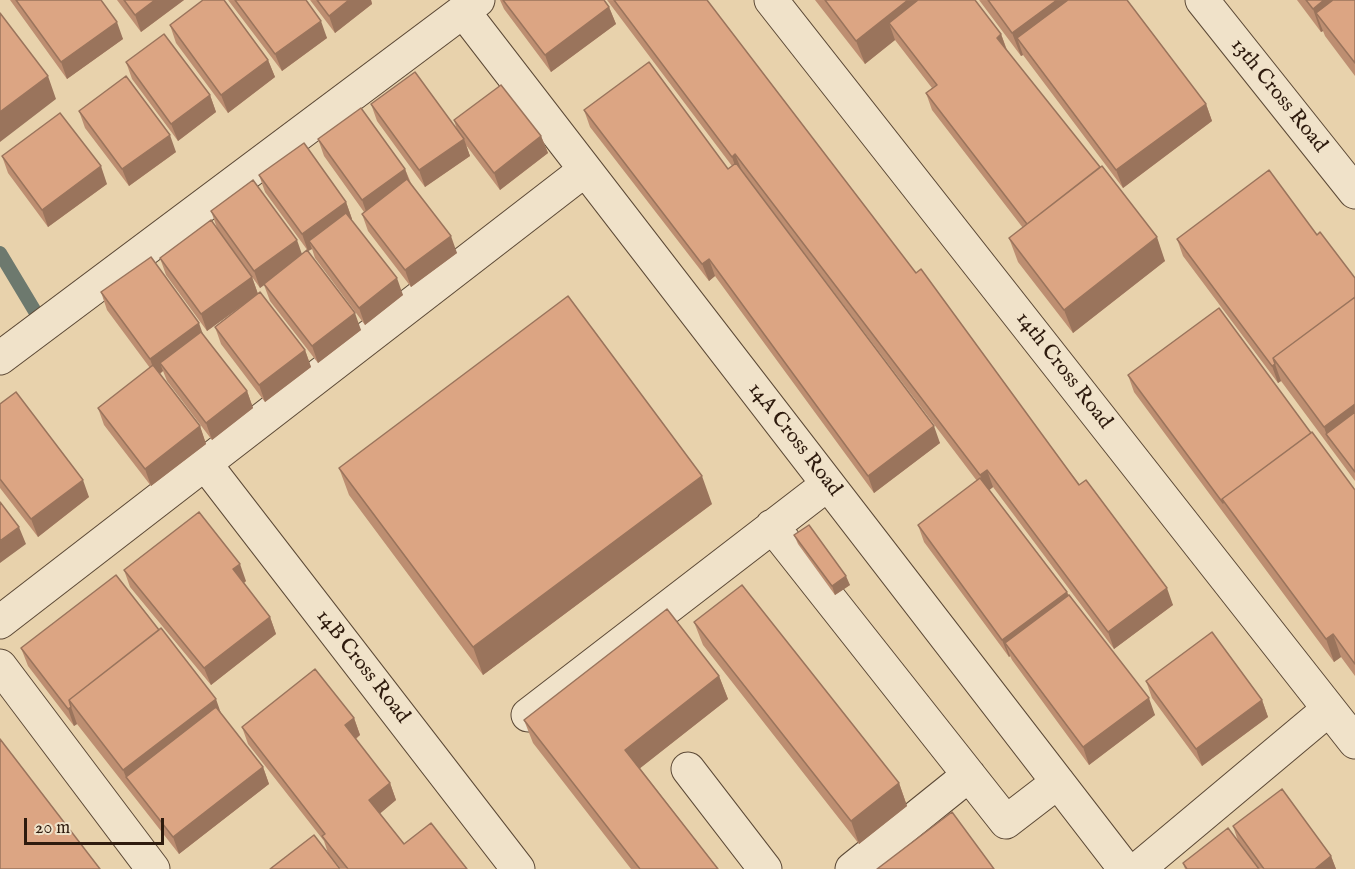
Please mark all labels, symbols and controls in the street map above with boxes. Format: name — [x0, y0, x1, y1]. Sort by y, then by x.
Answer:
street label: 13th Cross Road — [1224, 34, 1332, 158]
street label: 14th Cross Road — [1009, 307, 1117, 435]
street label: 14A Cross Road — [742, 378, 846, 502]
street label: 14B Cross Road — [310, 605, 414, 729]
scale bar — [27, 806, 166, 844]
text: 20 m — [35, 817, 70, 840]

